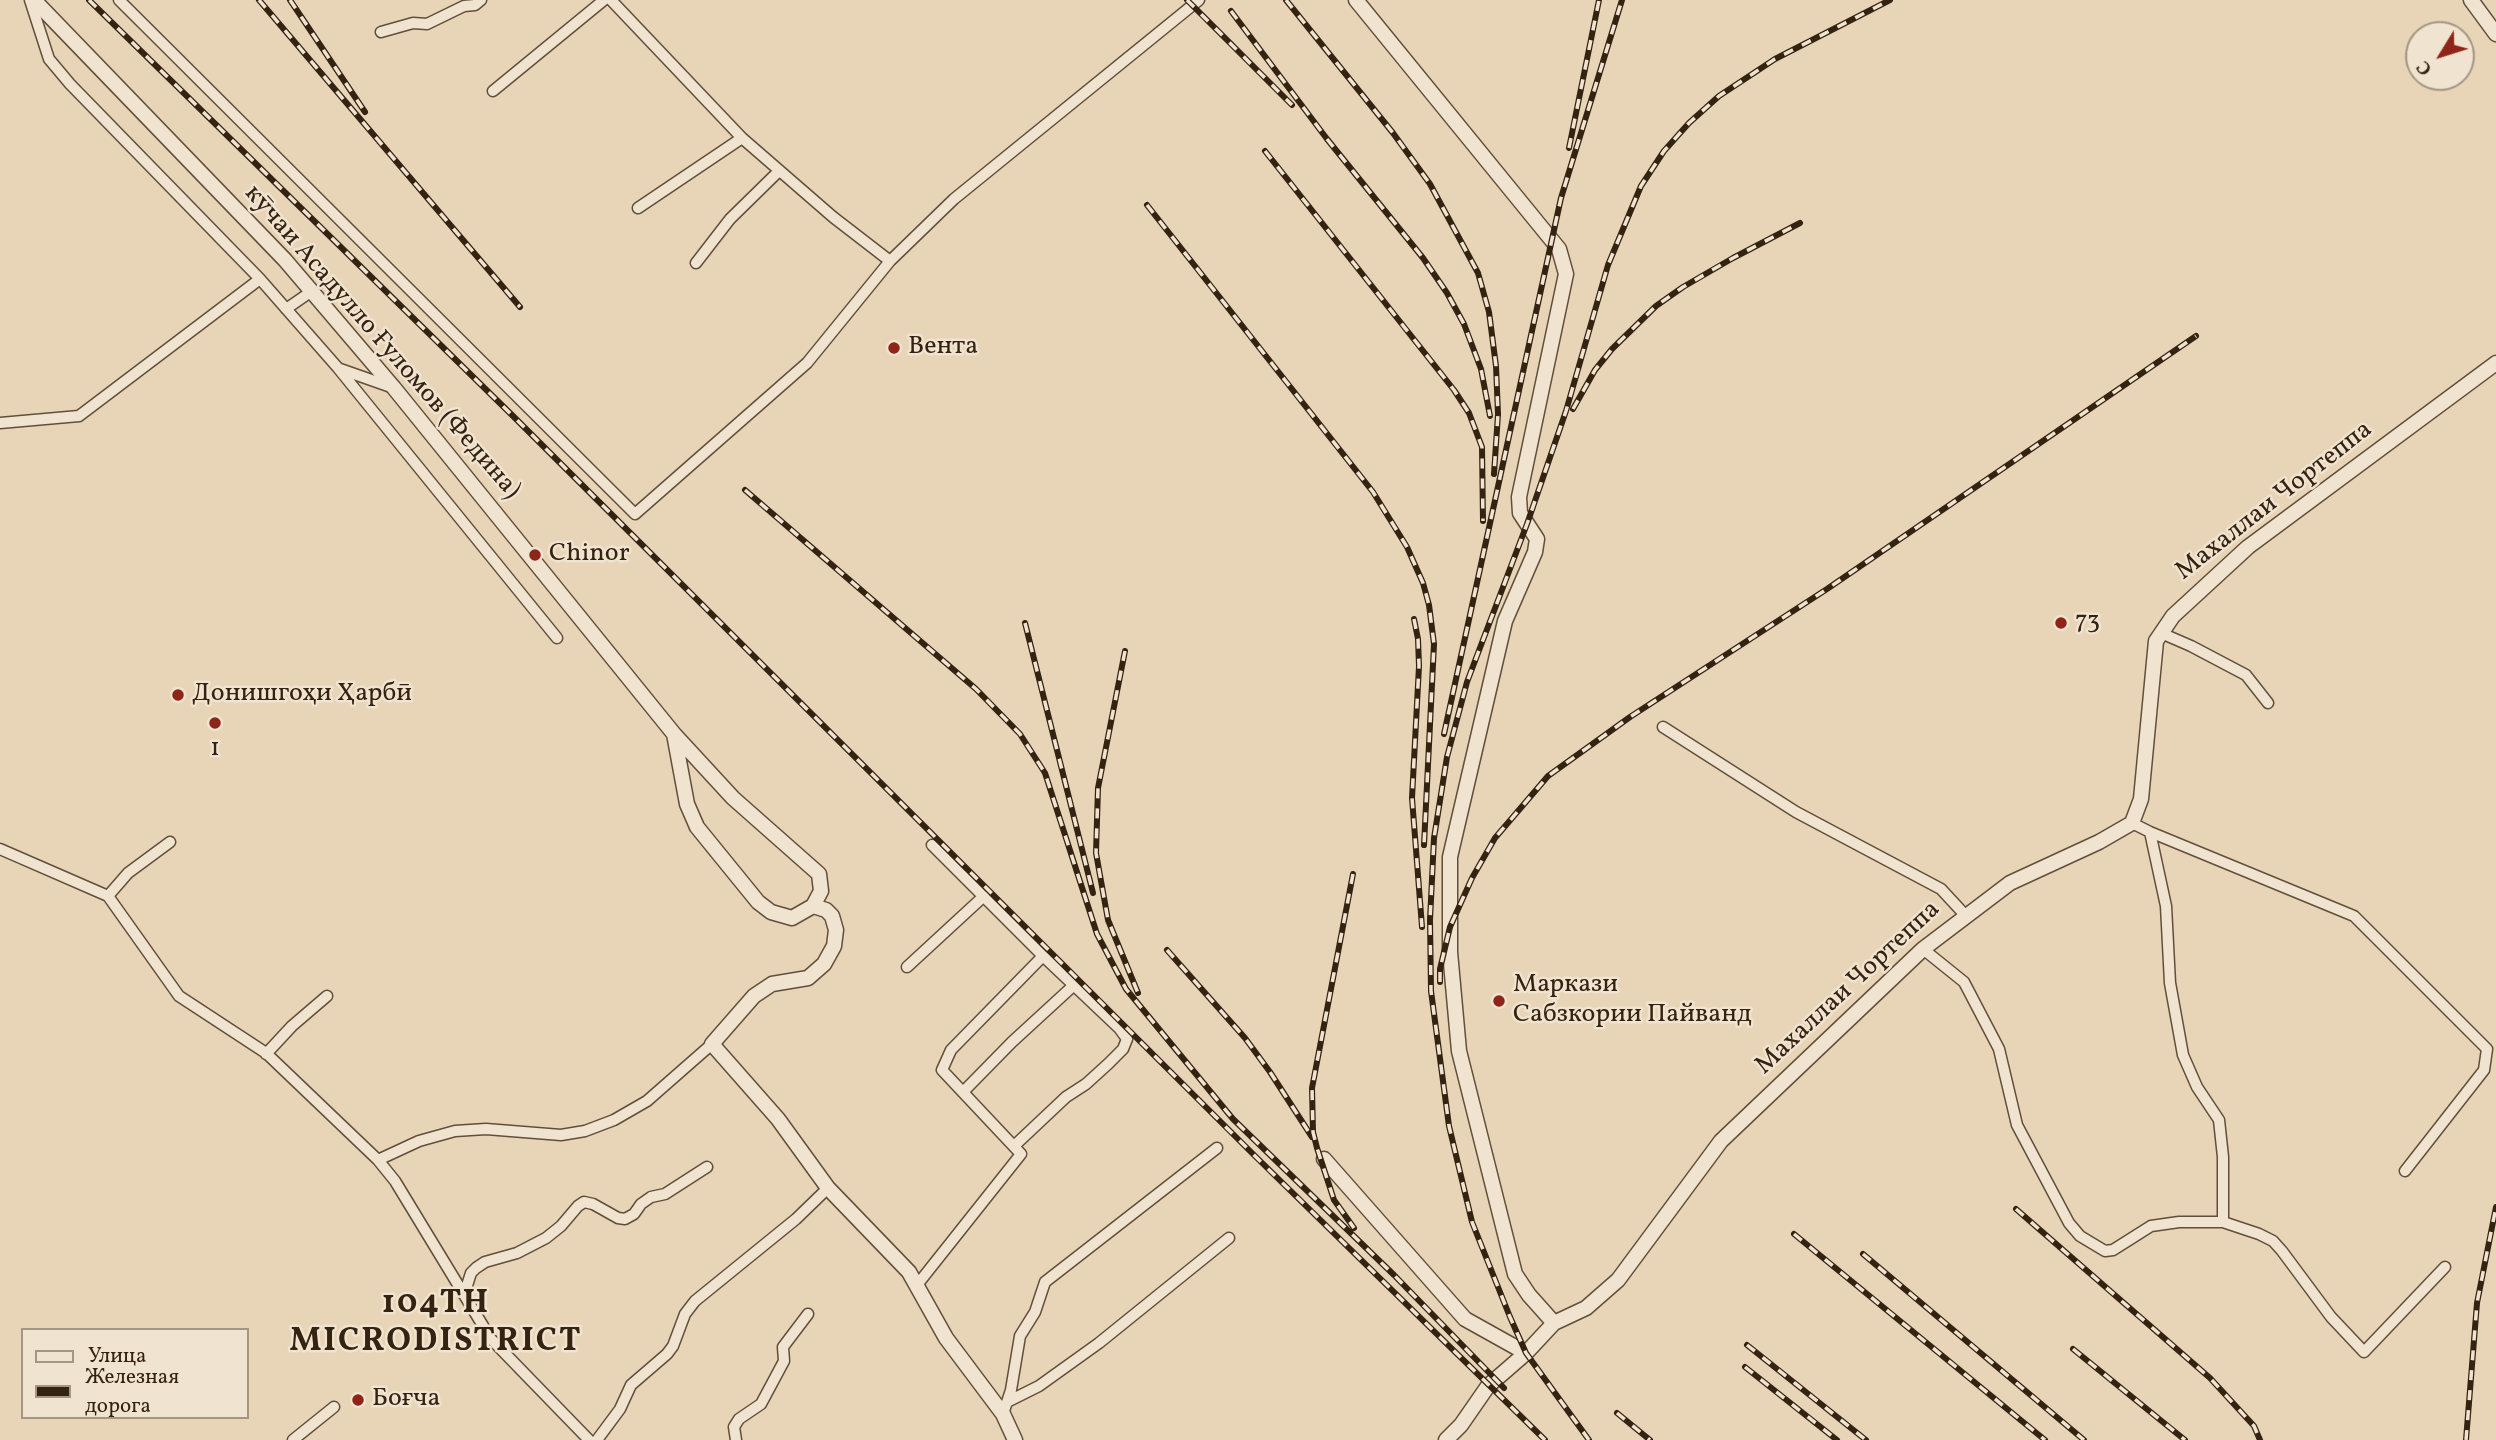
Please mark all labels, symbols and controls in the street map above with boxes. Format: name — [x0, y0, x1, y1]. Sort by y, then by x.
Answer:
north arrow — [2405, 21, 2475, 91]
text: С — [2411, 55, 2439, 81]
street label: кӯчаи Асадулло Ғуломов (Федина) — [236, 180, 526, 506]
place label: Вента — [908, 332, 978, 364]
marker: Вента — [886, 340, 902, 356]
street label: Махаллаи Чортеппа — [2170, 415, 2380, 589]
place label: Chinor — [549, 539, 630, 571]
marker: Chinor — [527, 547, 543, 563]
place label: 73 — [2075, 607, 2100, 639]
marker: 73 — [2053, 615, 2069, 631]
place label: Донишгоҳи Ҳарбӣ — [192, 679, 412, 711]
marker: Донишгоҳи Ҳарбӣ — [170, 687, 186, 703]
marker: 1 — [207, 715, 223, 731]
place label: 1 — [210, 734, 220, 766]
street label: Махаллаи Чортеппа — [1750, 895, 1948, 1083]
place label: Маркази Сабзкории Пайванд — [1513, 970, 1752, 1032]
marker: Маркази Сабзкории Пайванд — [1491, 993, 1507, 1009]
district label: 104TH MICRODISTRICT — [291, 1286, 581, 1364]
legend — [21, 1328, 248, 1419]
text: Улица — [88, 1342, 146, 1371]
text: Железная дорога — [85, 1363, 179, 1421]
place label: Боғча — [372, 1384, 440, 1416]
marker: Боғча — [350, 1392, 366, 1408]

